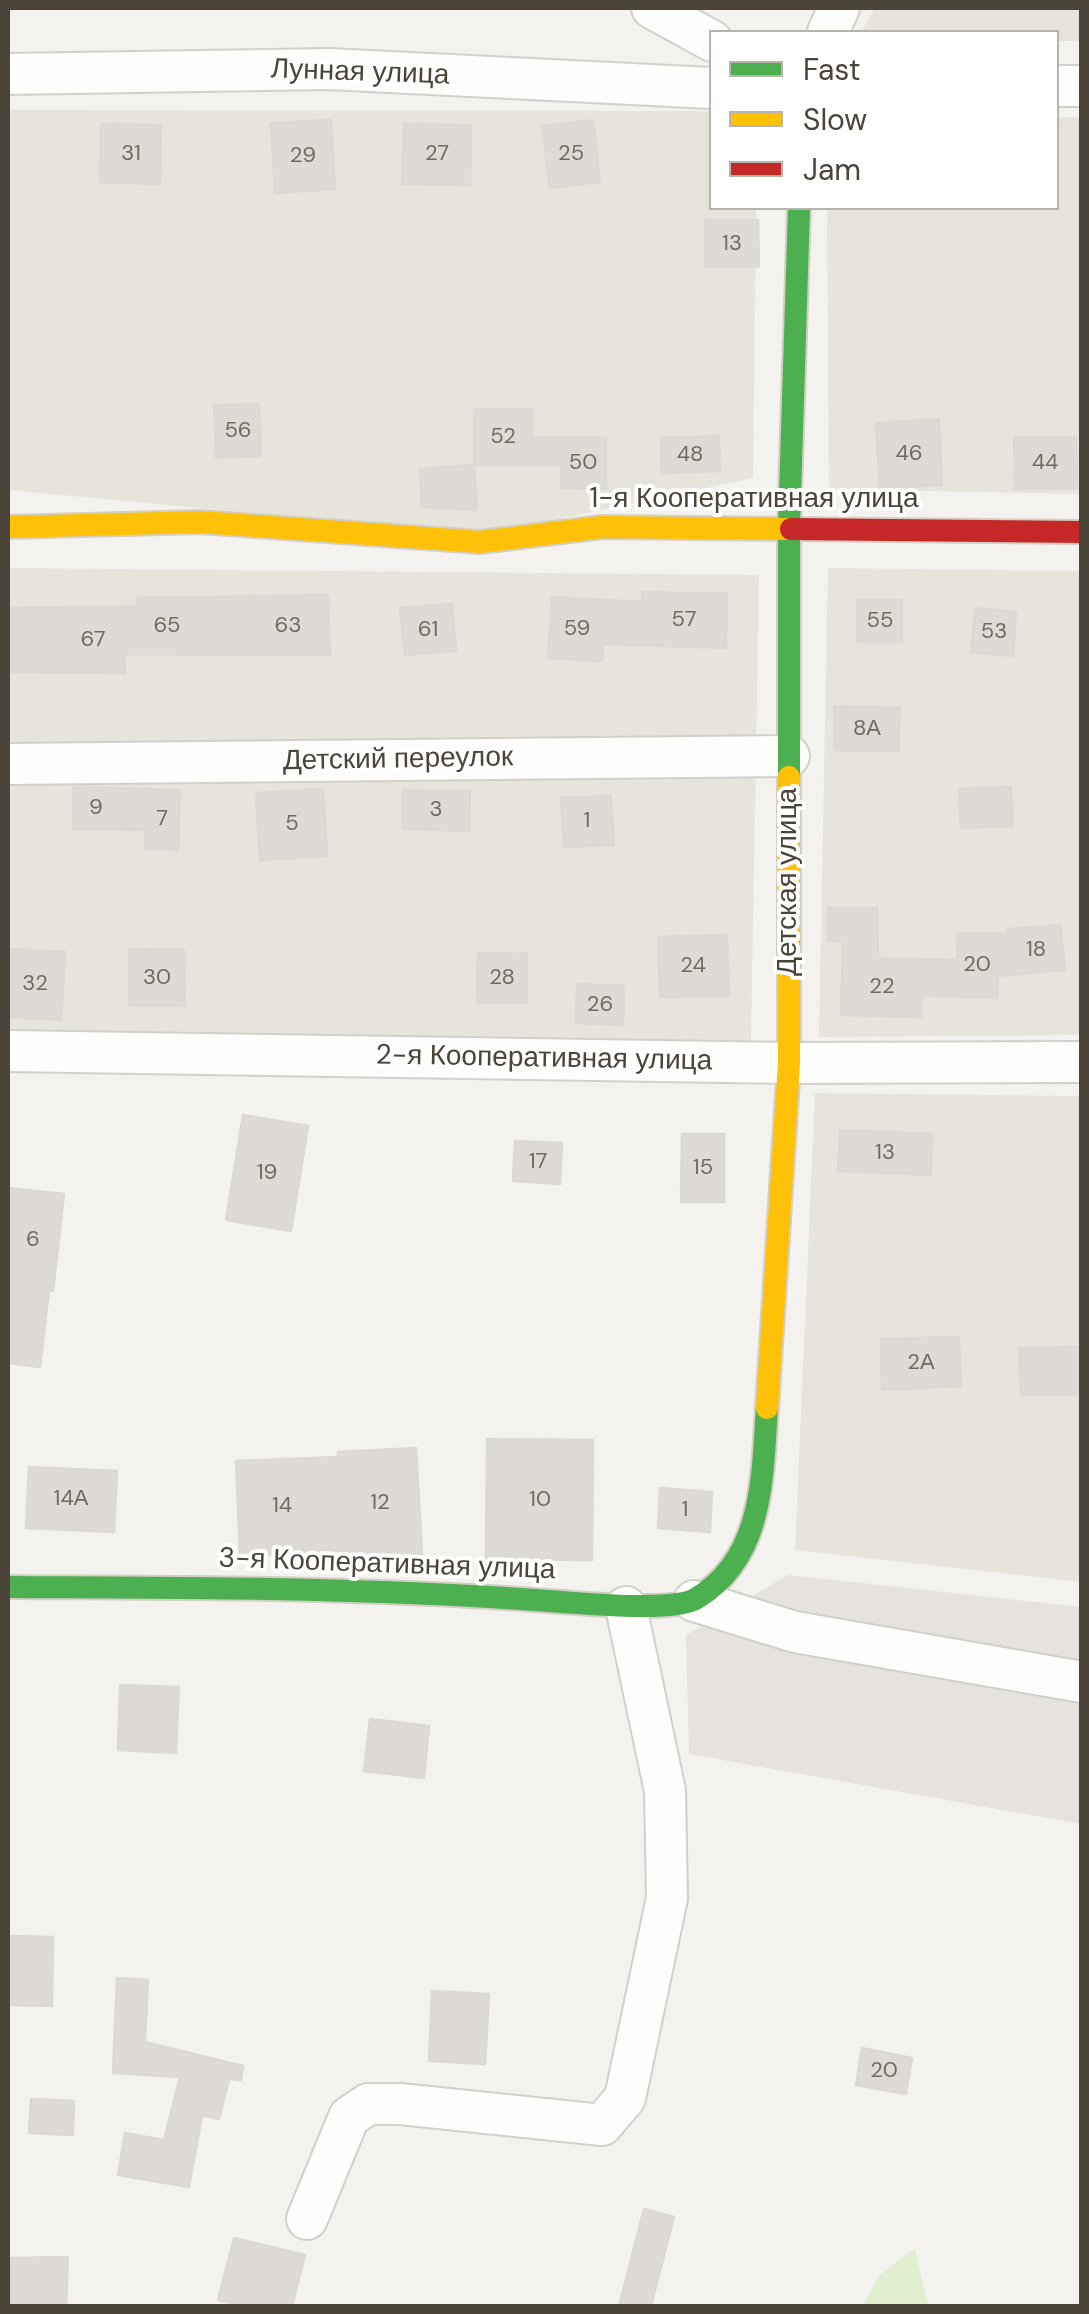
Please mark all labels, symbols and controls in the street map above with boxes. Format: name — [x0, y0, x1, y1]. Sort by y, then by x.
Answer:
legend — [709, 30, 1059, 210]
text: Fast — [803, 50, 861, 89]
street label: Лунная улица — [270, 53, 450, 93]
text: Slow — [803, 100, 867, 139]
house number: 31 — [121, 141, 141, 167]
house number: 27 — [425, 141, 449, 167]
house number: 25 — [558, 141, 584, 167]
house number: 29 — [290, 143, 316, 169]
text: Jam — [803, 150, 861, 189]
house number: 13 — [722, 231, 742, 257]
house number: 56 — [224, 418, 252, 444]
house number: 52 — [490, 424, 516, 450]
house number: 46 — [895, 441, 923, 467]
house number: 48 — [677, 442, 703, 468]
house number: 50 — [569, 450, 597, 476]
house number: 44 — [1032, 450, 1058, 476]
street label: 1-я Кооперативная улица — [589, 483, 919, 517]
house number: 57 — [672, 607, 696, 633]
house number: 55 — [867, 608, 893, 634]
house number: 65 — [154, 613, 180, 639]
house number: 63 — [275, 613, 301, 639]
house number: 59 — [564, 616, 590, 642]
house number: 61 — [418, 617, 438, 643]
house number: 53 — [981, 619, 1007, 645]
house number: 67 — [81, 627, 105, 653]
house number: 8А — [853, 716, 881, 742]
street label: Детский переулок — [282, 741, 514, 779]
street label: Детская улица — [772, 788, 806, 976]
house number: 9 — [89, 795, 103, 821]
house number: 3 — [429, 797, 443, 823]
house number: 7 — [156, 806, 168, 832]
house number: 1 — [584, 808, 590, 834]
house number: 5 — [285, 811, 299, 837]
house number: 18 — [1026, 937, 1046, 963]
house number: 20 — [963, 952, 991, 978]
house number: 24 — [680, 953, 706, 979]
house number: 30 — [143, 965, 171, 991]
house number: 28 — [489, 965, 515, 991]
house number: 32 — [22, 971, 48, 997]
house number: 22 — [869, 974, 895, 1000]
house number: 26 — [587, 992, 613, 1018]
street label: 2-я Кооперативная улица — [375, 1039, 713, 1079]
house number: 13 — [875, 1140, 895, 1166]
house number: 17 — [529, 1149, 547, 1175]
house number: 15 — [693, 1155, 713, 1181]
house number: 19 — [257, 1160, 277, 1186]
house number: 6 — [26, 1227, 40, 1253]
house number: 2А — [907, 1350, 935, 1376]
house number: 14А — [54, 1486, 88, 1512]
house number: 10 — [529, 1487, 551, 1513]
house number: 12 — [370, 1490, 390, 1516]
house number: 14 — [272, 1493, 292, 1519]
house number: 1 — [682, 1497, 688, 1523]
street label: 3-я Кооперативная улица — [218, 1542, 556, 1588]
house number: 20 — [870, 2058, 898, 2084]

